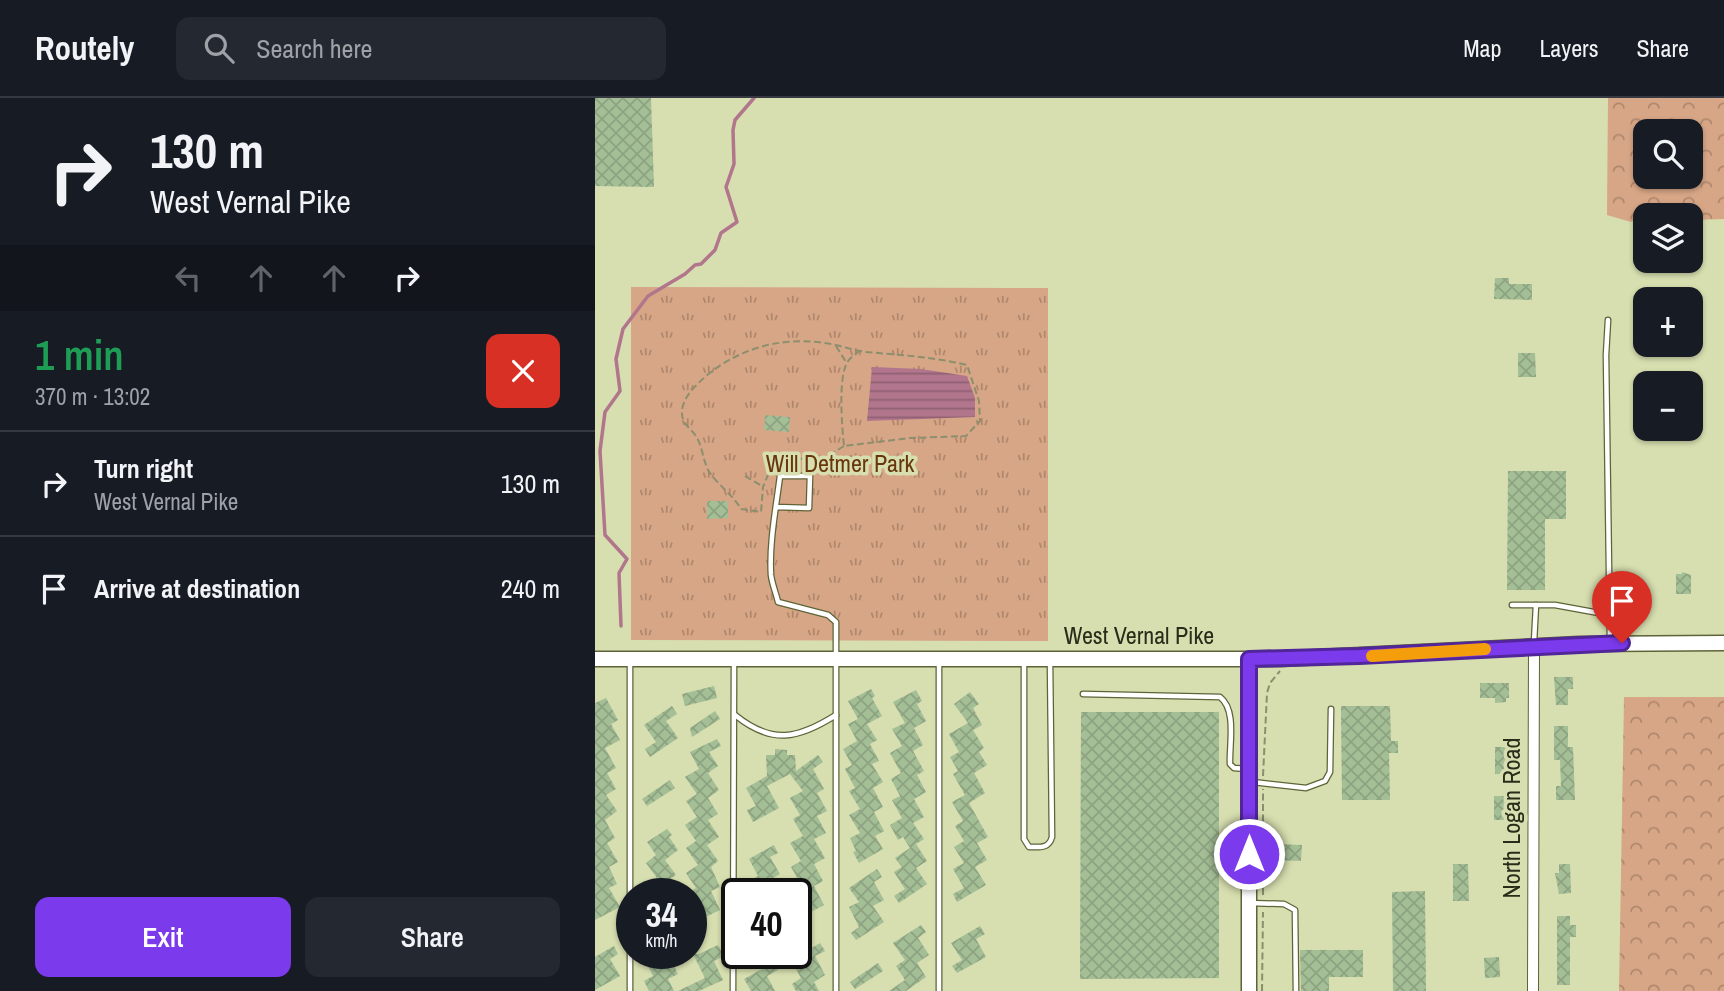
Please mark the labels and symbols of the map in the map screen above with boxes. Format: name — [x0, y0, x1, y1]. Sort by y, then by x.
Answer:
park label: Will Detmer Park — [766, 447, 915, 479]
pin — [1592, 571, 1652, 643]
street label: West Vernal Pike — [1064, 619, 1214, 651]
street label: North Logan Road — [1495, 738, 1527, 898]
position arrow — [1212, 817, 1286, 891]
speed limit sign: 40 — [721, 878, 812, 969]

